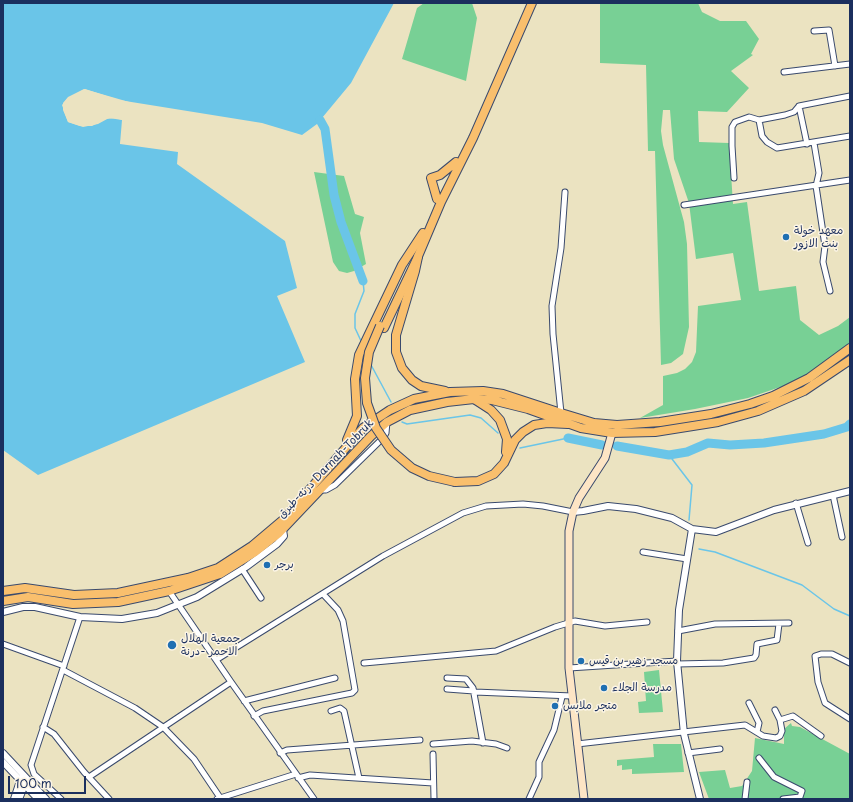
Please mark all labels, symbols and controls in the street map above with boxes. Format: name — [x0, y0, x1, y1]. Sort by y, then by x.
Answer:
place label: معهد خولة بنت الازور — [794, 224, 843, 250]
marker: معهد خولة بنت الازور — [781, 232, 791, 242]
street label: درنه-طبرق Darnah-Tobruk — [275, 417, 377, 521]
place label: برجر — [275, 558, 294, 572]
marker: برجر — [262, 560, 272, 570]
place label: جمعية الهلال الاحمر -درنة — [181, 632, 240, 658]
marker: جمعية الهلال الاحمر -درنة — [166, 639, 178, 651]
place label: مسجد زهير بن قيس — [589, 654, 678, 668]
marker: مسجد زهير بن قيس — [576, 656, 586, 666]
place label: مدرسة الجلاء — [612, 681, 672, 695]
marker: مدرسة الجلاء — [599, 683, 609, 693]
place label: متجر ملابس — [563, 699, 617, 713]
marker: متجر ملابس — [550, 701, 560, 711]
scale bar — [10, 768, 88, 794]
text: 100 m — [15, 774, 52, 792]

